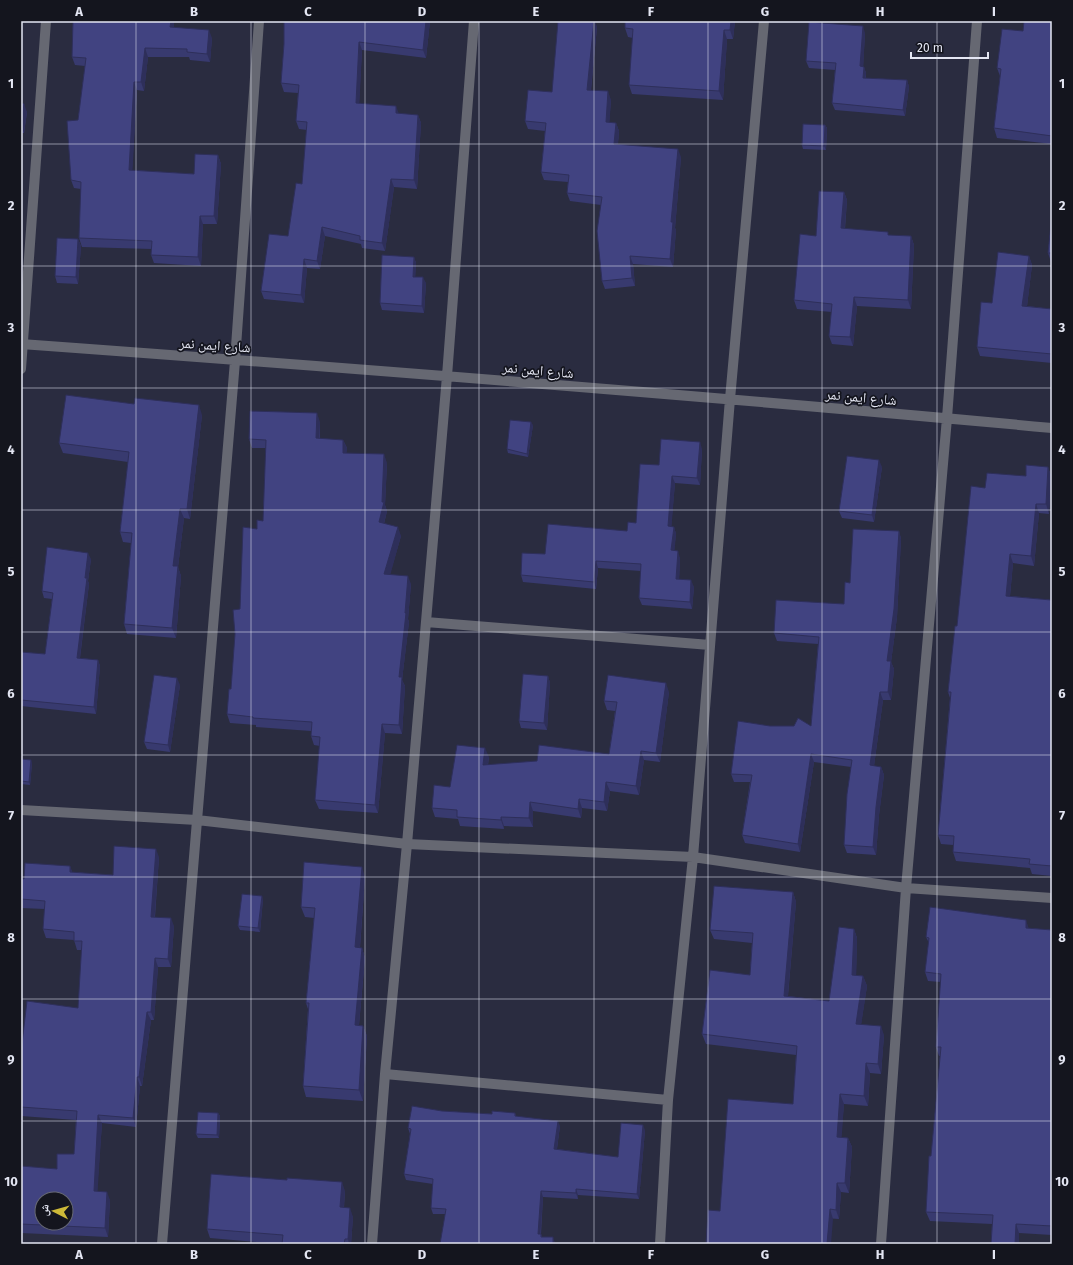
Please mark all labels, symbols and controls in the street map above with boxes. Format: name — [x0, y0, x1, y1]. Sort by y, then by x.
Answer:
text: A — [74, 4, 83, 19]
text: B — [190, 4, 198, 19]
text: C — [304, 4, 312, 19]
text: D — [418, 4, 427, 19]
text: E — [533, 4, 540, 19]
text: F — [648, 4, 655, 19]
text: G — [761, 4, 769, 19]
text: H — [876, 4, 884, 19]
text: I — [992, 4, 996, 19]
scale bar — [911, 34, 988, 60]
text: 20 m — [917, 41, 943, 55]
text: 1 — [8, 76, 14, 91]
text: 1 — [1059, 76, 1065, 91]
text: 2 — [8, 198, 15, 213]
text: 2 — [1059, 198, 1066, 213]
text: 3 — [7, 320, 15, 335]
text: 3 — [1058, 320, 1066, 335]
street label: شارع ايمن نمر — [178, 334, 251, 357]
street label: شارع ايمن نمر — [501, 359, 574, 383]
street label: شارع ايمن نمر — [824, 386, 897, 410]
text: 4 — [7, 442, 15, 457]
text: 4 — [1058, 442, 1066, 457]
text: 5 — [8, 564, 15, 579]
text: 5 — [1059, 564, 1066, 579]
text: 6 — [7, 686, 15, 701]
text: 6 — [1058, 686, 1066, 701]
text: 7 — [8, 808, 14, 823]
text: 7 — [1059, 808, 1065, 823]
text: 8 — [7, 930, 15, 945]
text: 8 — [1058, 930, 1066, 945]
text: 9 — [7, 1052, 15, 1067]
text: 9 — [1058, 1052, 1066, 1067]
text: 10 — [4, 1174, 18, 1189]
text: 10 — [1055, 1174, 1069, 1189]
north arrow — [34, 1191, 74, 1231]
text: ش — [37, 1203, 53, 1217]
text: A — [74, 1247, 83, 1262]
text: B — [190, 1247, 198, 1262]
text: C — [304, 1247, 312, 1262]
text: D — [418, 1247, 427, 1262]
text: E — [533, 1247, 540, 1262]
text: F — [648, 1247, 655, 1262]
text: G — [761, 1247, 769, 1262]
text: H — [876, 1247, 884, 1262]
text: I — [992, 1247, 996, 1262]

